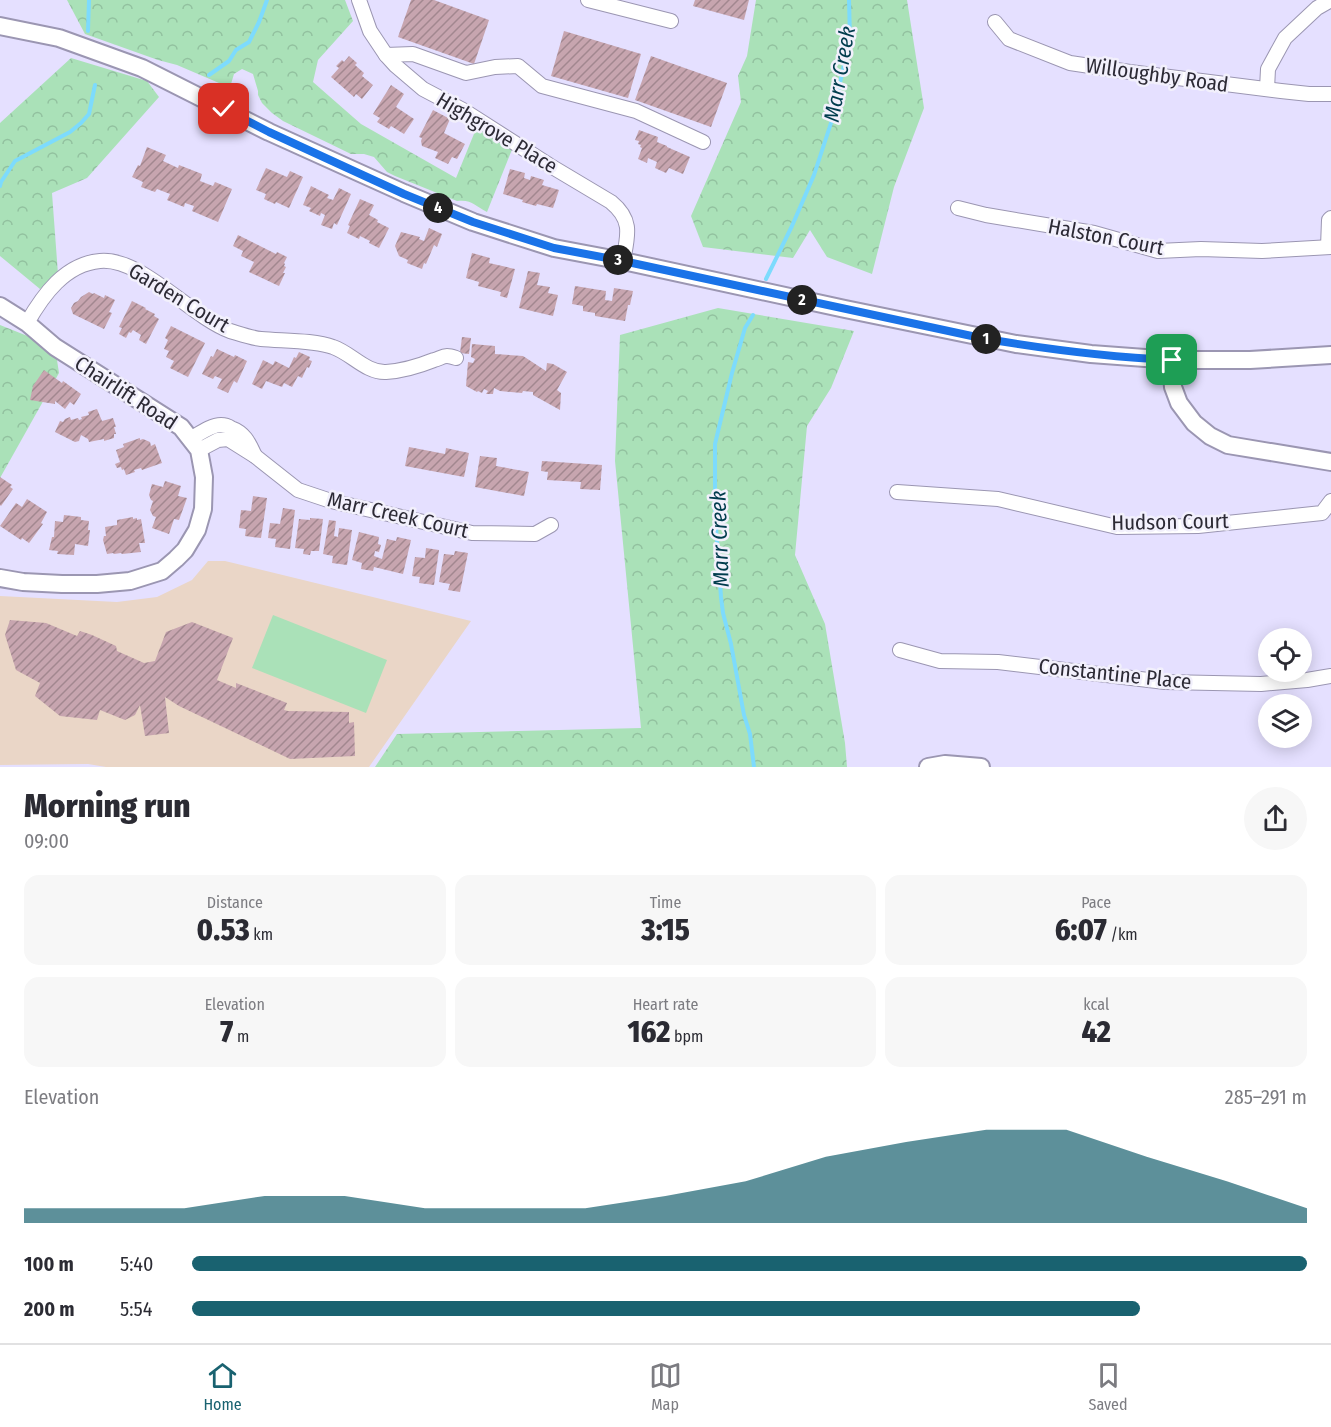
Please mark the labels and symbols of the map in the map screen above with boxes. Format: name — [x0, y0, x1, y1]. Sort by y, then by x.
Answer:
water label: Marr Creek — [818, 24, 861, 124]
street label: Willoughby Road — [1084, 52, 1230, 98]
pin — [198, 83, 249, 134]
street label: Highgrove Place — [432, 87, 562, 179]
pin: 4 — [423, 193, 453, 223]
street label: Halston Court — [1046, 213, 1166, 261]
pin: 3 — [603, 245, 633, 275]
street label: Garden Court — [124, 258, 234, 338]
pin: 2 — [787, 285, 817, 315]
pin: 1 — [971, 324, 1001, 354]
pin — [1146, 334, 1197, 385]
street label: Chairlift Road — [70, 350, 182, 436]
street label: Marr Creek Court — [325, 486, 471, 544]
water label: Marr Creek — [704, 490, 735, 588]
street label: Hudson Court — [1111, 508, 1229, 536]
street label: Constantine Place — [1037, 653, 1193, 695]

